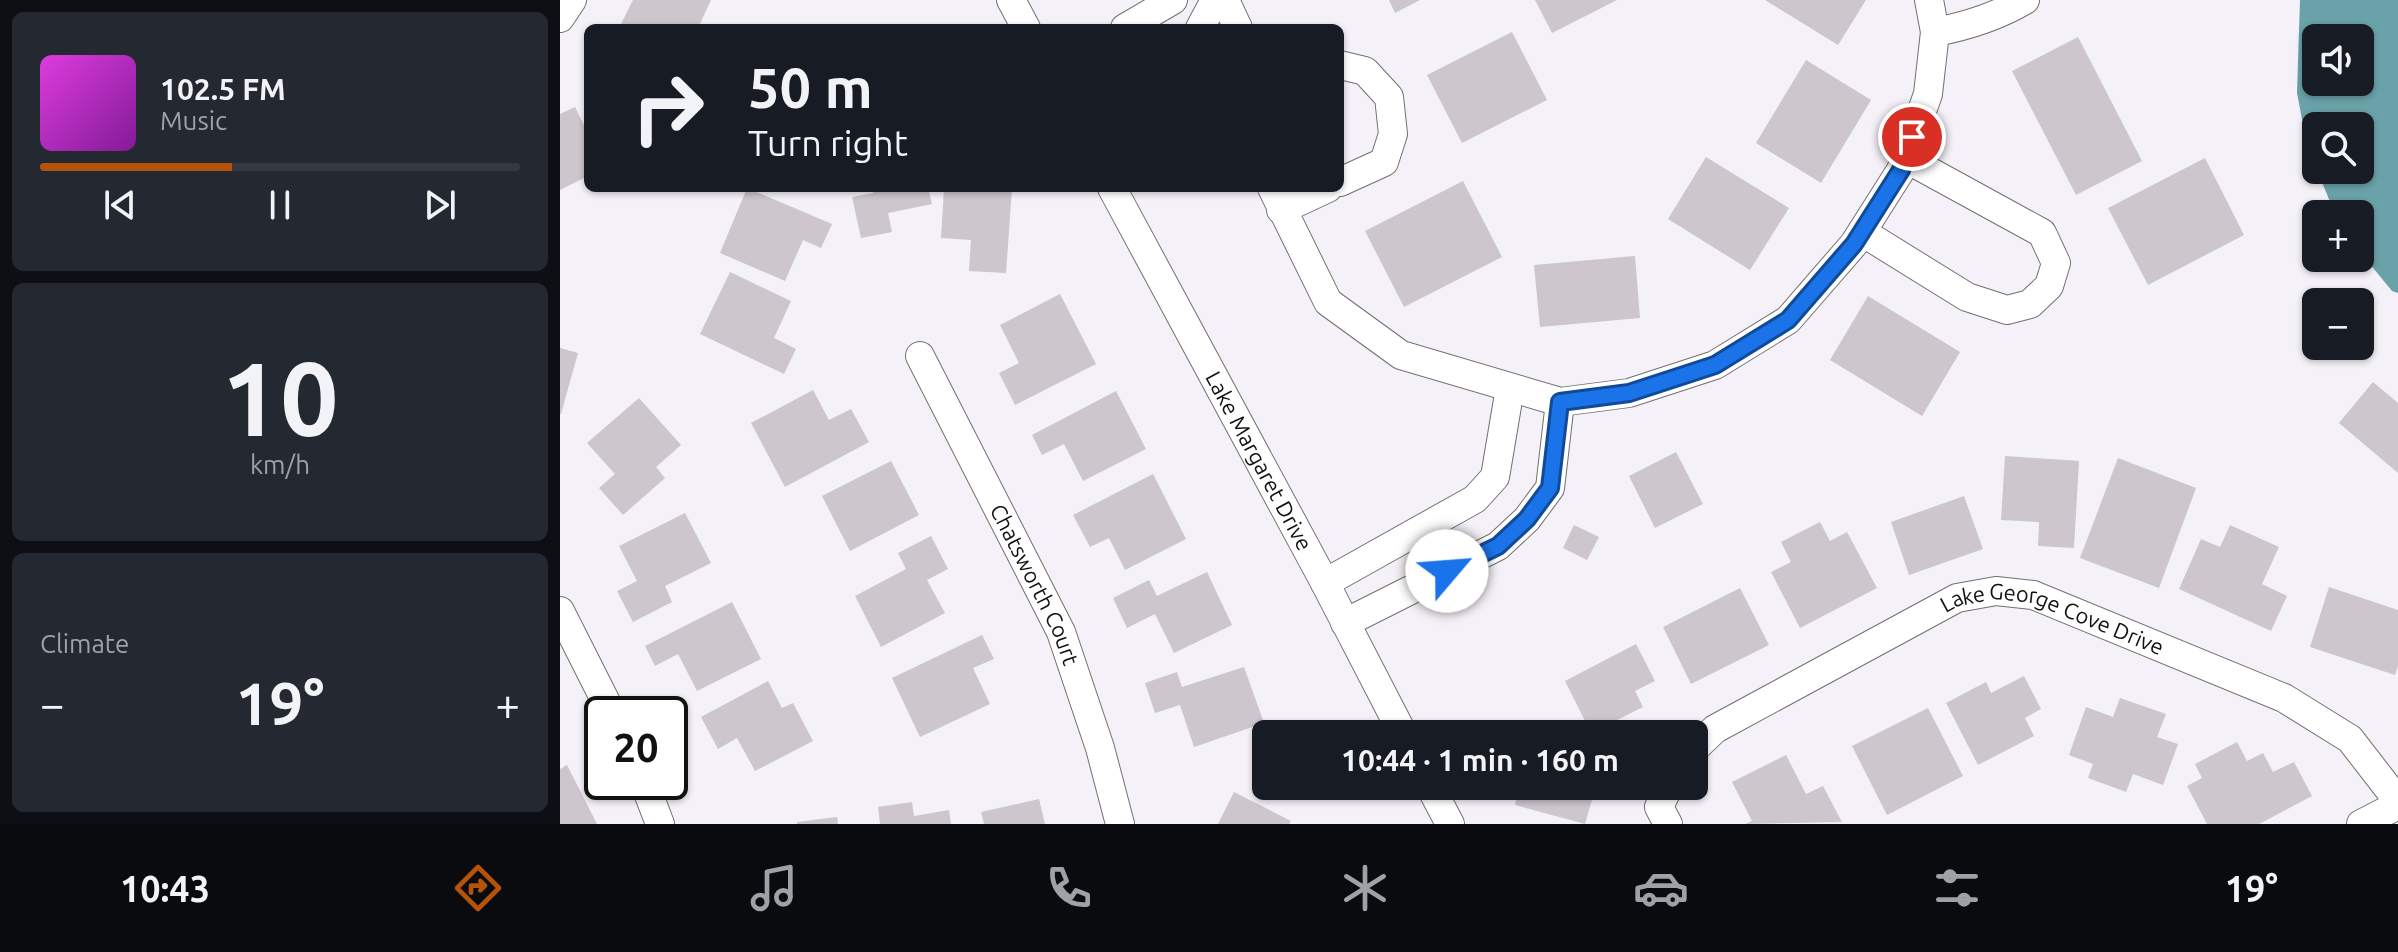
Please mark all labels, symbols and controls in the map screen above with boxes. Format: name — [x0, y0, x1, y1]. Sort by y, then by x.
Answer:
map controls — [2302, 24, 2374, 360]
button: sound — [2302, 24, 2374, 96]
icon: right — [616, 56, 720, 160]
text: 50 m — [748, 56, 873, 119]
text: 102.5 FM — [160, 72, 286, 106]
pin — [1878, 103, 1946, 171]
text: Music — [160, 106, 227, 135]
button: search — [2302, 112, 2374, 184]
icon: arrive — [1890, 115, 1934, 159]
text: Turn right — [748, 122, 908, 163]
icon: previous — [98, 183, 142, 227]
icon: pause — [258, 183, 302, 227]
icon: next — [418, 183, 462, 227]
button: + — [2302, 200, 2374, 272]
button: − — [2302, 288, 2374, 360]
text: 10 — [221, 339, 339, 456]
street label: Lake Margaret Drive — [1201, 367, 1318, 554]
text: km/h — [250, 450, 310, 479]
street label: Chatsworth Court — [986, 500, 1084, 668]
position arrow — [1405, 529, 1489, 613]
street label: Lake George Cove Drive — [1935, 577, 2168, 659]
text: Climate — [40, 629, 129, 658]
text: 19° — [236, 669, 324, 736]
text: − — [40, 679, 65, 728]
text: + — [495, 679, 520, 728]
speed limit sign: 20 — [584, 696, 688, 800]
text: 10:44 · 1 min · 160 m — [1341, 743, 1619, 777]
icon: directions — [450, 860, 506, 916]
icon: music — [746, 860, 802, 916]
icon: phone — [1041, 860, 1097, 916]
icon: climate — [1337, 860, 1393, 916]
icon: car — [1633, 860, 1689, 916]
icon: filters — [1929, 860, 1985, 916]
text: 10:43 — [120, 868, 210, 909]
text: 19° — [2225, 868, 2278, 909]

